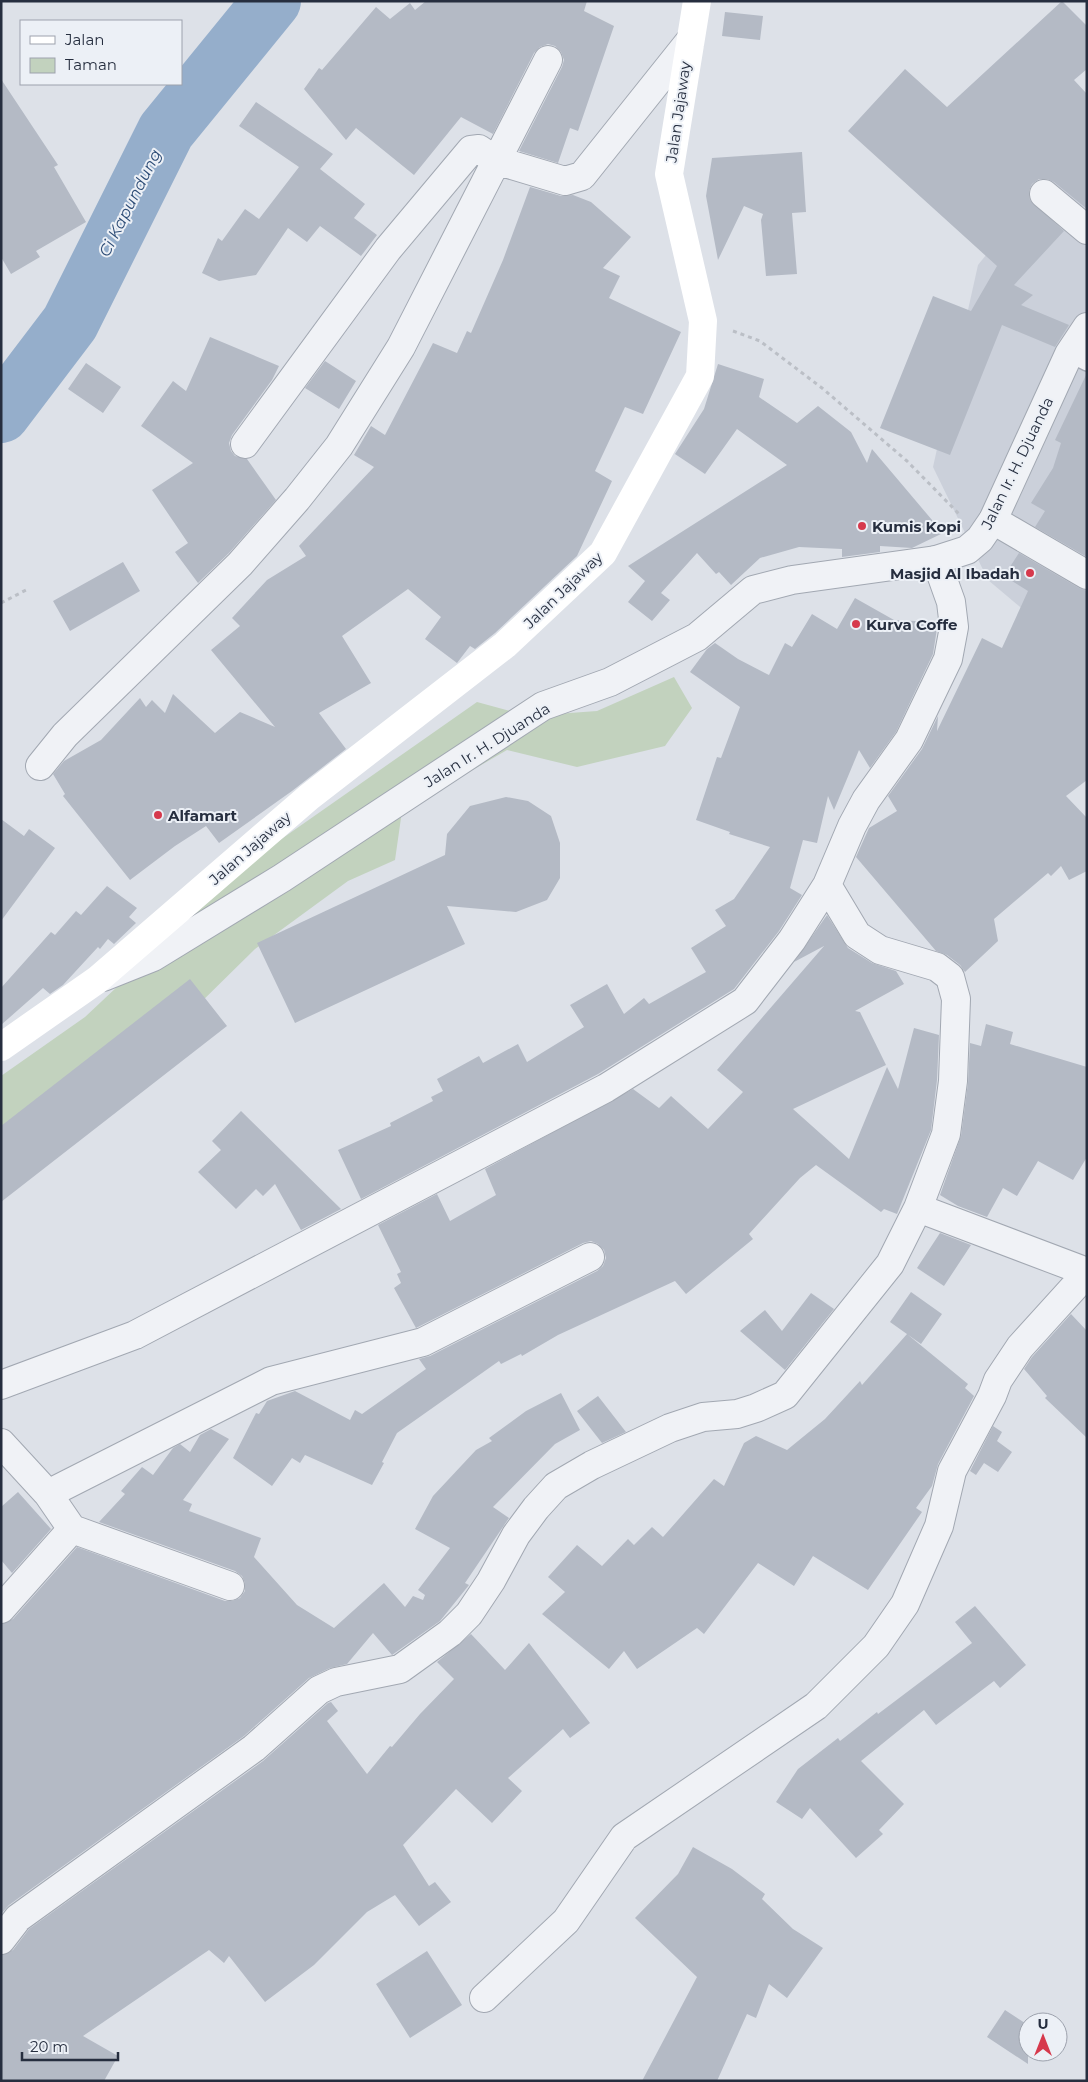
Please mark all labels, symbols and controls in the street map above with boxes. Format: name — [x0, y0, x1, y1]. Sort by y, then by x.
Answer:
legend — [20, 20, 182, 85]
text: Jalan — [64, 30, 104, 49]
text: Taman — [65, 55, 117, 74]
street label: Jalan Jajaway — [661, 59, 695, 165]
water label: Ci Kapundung — [95, 146, 165, 260]
street label: Jalan Ir. H. Djuanda — [976, 394, 1057, 533]
place label: Kumis Kopi — [872, 517, 961, 536]
marker: Kumis Kopi — [856, 520, 868, 532]
street label: Jalan Jajaway — [519, 547, 607, 633]
place label: Masjid Al Ibadah — [890, 564, 1020, 583]
marker: Masjid Al Ibadah — [1024, 567, 1036, 579]
place label: Kurva Coffe — [866, 615, 957, 634]
marker: Kurva Coffe — [850, 618, 862, 630]
street label: Jalan Ir. H. Djuanda — [420, 699, 553, 792]
place label: Alfamart — [167, 806, 238, 825]
street label: Jalan Jajaway — [204, 807, 295, 889]
marker: Alfamart — [152, 809, 164, 821]
north arrow — [1018, 2012, 1068, 2062]
text: U — [1037, 2015, 1049, 2033]
scale bar — [22, 2030, 119, 2062]
text: 20 m — [30, 2037, 68, 2056]

